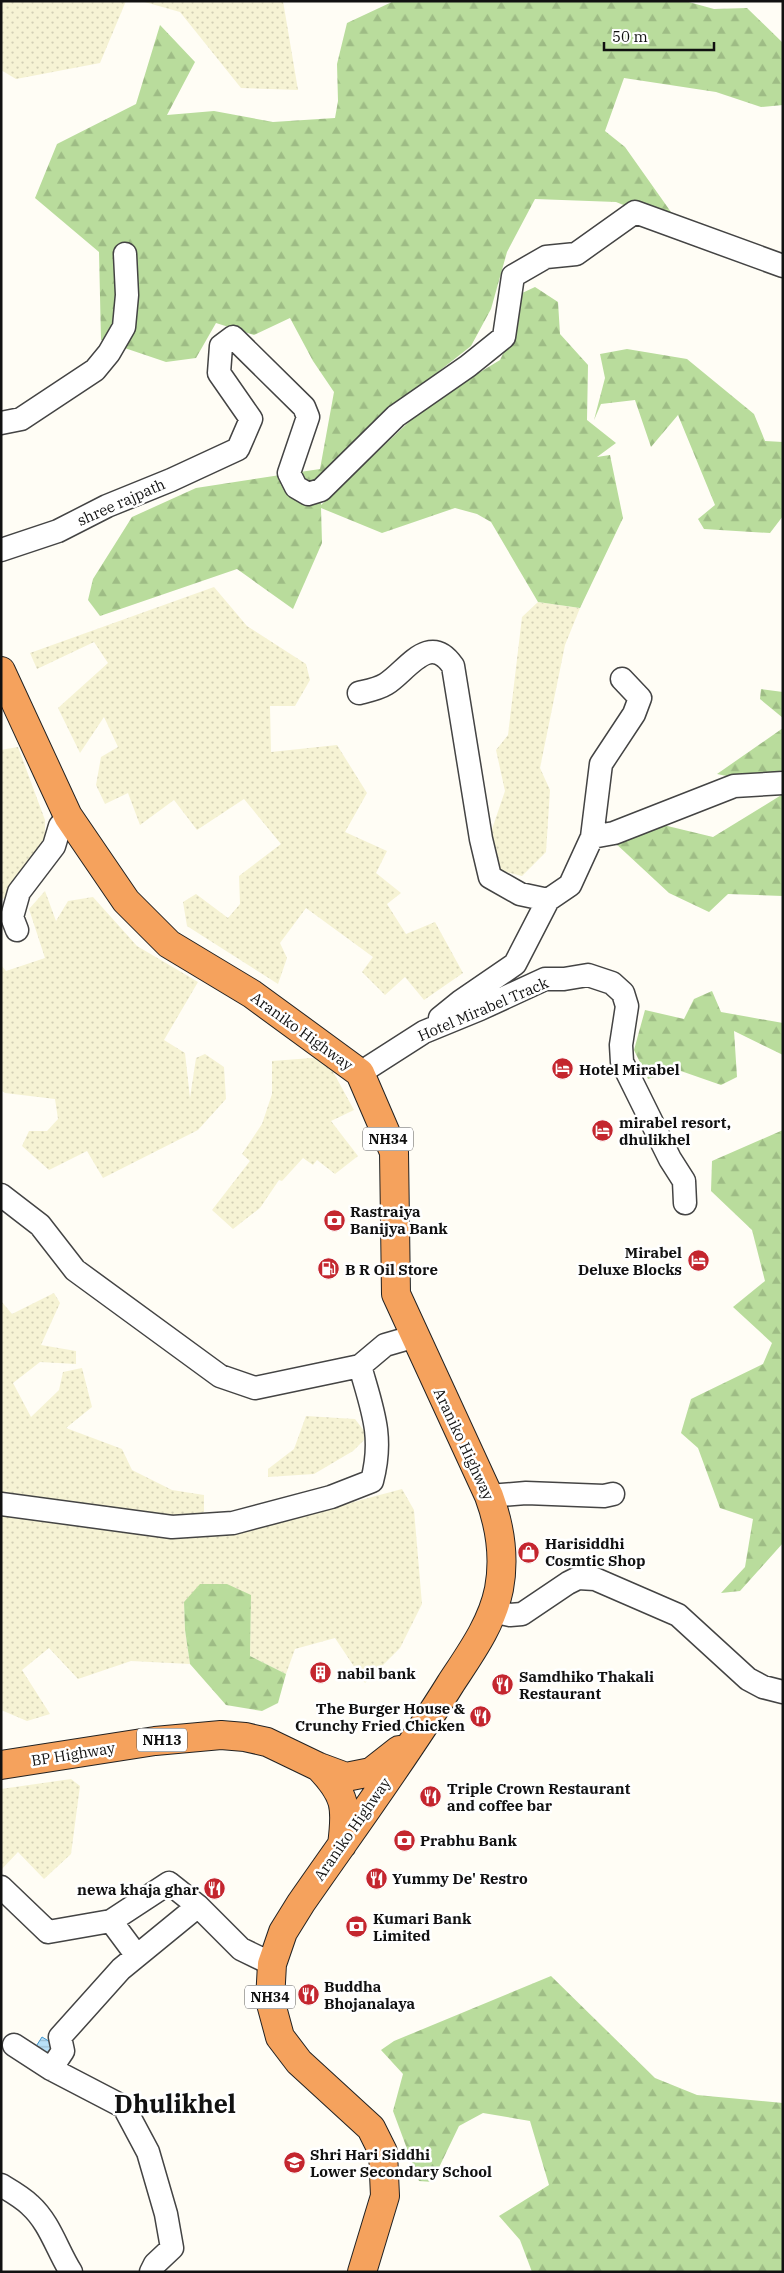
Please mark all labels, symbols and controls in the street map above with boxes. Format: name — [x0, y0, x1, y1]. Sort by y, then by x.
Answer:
scale bar — [604, 20, 714, 52]
text: 50 m — [612, 27, 648, 46]
street label: shree rajpath — [74, 474, 168, 530]
street label: Hotel Mirabel Track — [415, 973, 551, 1045]
street label: Araniko Highway — [247, 988, 357, 1074]
hotel icon: Hotel Mirabel — [551, 1057, 575, 1081]
place label: Hotel Mirabel — [579, 1060, 680, 1079]
place label: mirabel resort, dhulikhel — [619, 1113, 731, 1149]
hotel icon: mirabel resort, dhulikhel — [591, 1119, 615, 1143]
road number: NH34 — [363, 1128, 413, 1150]
place label: Rastraiya Banijya Bank — [350, 1202, 448, 1238]
bank icon: Rastraiya Banijya Bank — [322, 1208, 346, 1232]
place label: Mirabel Deluxe Blocks — [578, 1243, 682, 1279]
hotel icon: Mirabel Deluxe Blocks — [686, 1249, 710, 1273]
fuel station icon: B R Oil Store — [317, 1257, 341, 1281]
place label: B R Oil Store — [345, 1260, 438, 1279]
street label: Araniko Highway — [430, 1385, 498, 1503]
place label: Harisiddhi Cosmtic Shop — [545, 1534, 645, 1570]
shop icon: Harisiddhi Cosmtic Shop — [517, 1540, 541, 1564]
building icon: nabil bank — [309, 1661, 333, 1685]
place label: nabil bank — [337, 1664, 416, 1683]
place label: Samdhiko Thakali Restaurant — [519, 1667, 654, 1703]
restaurant icon: Samdhiko Thakali Restaurant — [491, 1673, 515, 1697]
place label: The Burger House & Crunchy Fried Chicken — [295, 1699, 465, 1735]
restaurant icon: The Burger House & Crunchy Fried Chicken — [469, 1705, 493, 1729]
road number: NH13 — [137, 1728, 187, 1752]
street label: BP Highway — [30, 1738, 116, 1770]
street label: Araniko Highway — [309, 1774, 395, 1884]
place label: Triple Crown Restaurant and coffee bar — [447, 1779, 631, 1815]
restaurant icon: Triple Crown Restaurant and coffee bar — [419, 1785, 443, 1809]
bank icon: Prabhu Bank — [392, 1828, 416, 1852]
place label: Prabhu Bank — [420, 1831, 517, 1850]
restaurant icon: Yummy De' Restro — [364, 1866, 388, 1890]
place label: Yummy De' Restro — [392, 1869, 528, 1888]
restaurant icon: newa khaja ghar — [203, 1877, 227, 1901]
place label: newa khaja ghar — [77, 1880, 200, 1899]
place label: Kumari Bank Limited — [373, 1909, 472, 1945]
bank icon: Kumari Bank Limited — [345, 1915, 369, 1939]
place label: Buddha Bhojanalaya — [324, 1977, 416, 2013]
restaurant icon: Buddha Bhojanalaya — [296, 1983, 320, 2007]
road number: NH34 — [245, 1985, 295, 2008]
district label: Dhulikhel — [114, 2087, 236, 2120]
place label: Shri Hari Siddhi Lower Secondary School — [310, 2145, 492, 2181]
school or university icon: Shri Hari Siddhi Lower Secondary School — [282, 2151, 306, 2175]

